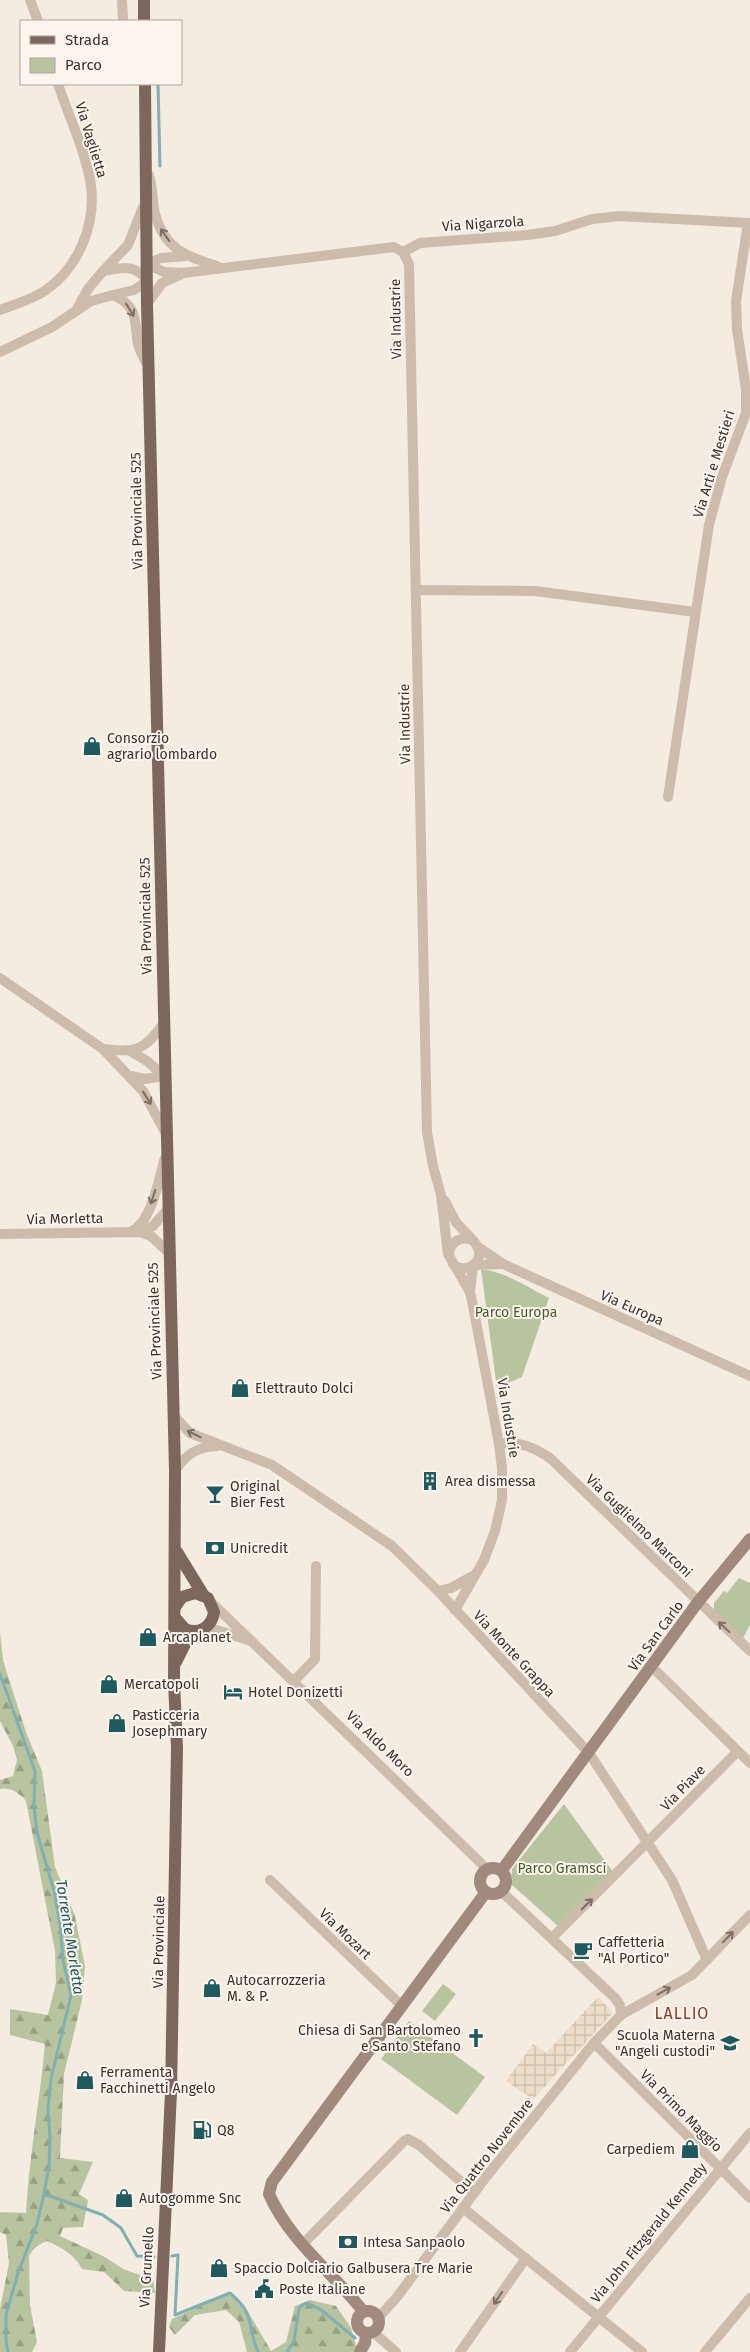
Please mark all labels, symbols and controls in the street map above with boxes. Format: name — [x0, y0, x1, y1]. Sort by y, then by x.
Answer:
legend — [20, 20, 182, 85]
text: Strada — [65, 31, 109, 49]
text: Parco — [65, 56, 102, 74]
street label: Via Vaglietta — [71, 100, 111, 180]
street label: Via Nigarzola — [441, 213, 525, 235]
one-way arrow — [160, 228, 170, 242]
street label: Via Industrie — [387, 279, 405, 359]
one-way arrow — [126, 302, 136, 316]
street label: Via Arti e Mestieri — [690, 408, 738, 520]
street label: Via Provinciale 525 — [127, 452, 147, 570]
street label: Via Industrie — [396, 684, 414, 764]
place label: Consorzio agrario lombardo — [107, 730, 217, 763]
shop icon: Consorzio agrario lombardo — [81, 735, 103, 757]
street label: Via Provinciale 525 — [136, 857, 156, 975]
one-way arrow — [142, 1091, 153, 1105]
one-way arrow — [148, 1189, 157, 1205]
street label: Via Morletta — [26, 1210, 104, 1228]
street label: Via Provinciale 525 — [144, 1262, 166, 1380]
street label: Via Europa — [598, 1287, 666, 1329]
park label: Parco Europa — [475, 1304, 557, 1321]
shop icon: Elettrauto Dolci — [229, 1377, 251, 1399]
street label: Via Industrie — [493, 1377, 523, 1459]
place label: Elettrauto Dolci — [255, 1380, 353, 1397]
one-way arrow — [186, 1429, 201, 1439]
building icon: Area dismessa — [419, 1470, 441, 1492]
street label: Via Guglielmo Marconi — [582, 1471, 696, 1581]
place label: Area dismessa — [445, 1473, 536, 1490]
place label: Original Bier Fest — [230, 1478, 286, 1511]
bar icon: Original Bier Fest — [204, 1483, 226, 1505]
bank icon: Unicredit — [204, 1537, 226, 1559]
place label: Unicredit — [230, 1540, 289, 1557]
street label: Via San Carlo — [625, 1597, 687, 1675]
street label: Via Monte Grappa — [470, 1607, 558, 1701]
one-way arrow — [718, 1621, 731, 1633]
shop icon: Arcaplanet — [137, 1626, 159, 1648]
place label: Arcaplanet — [163, 1629, 232, 1646]
shop icon: Mercatopoli — [98, 1673, 120, 1695]
place label: Mercatopoli — [124, 1676, 199, 1693]
hotel icon: Hotel Donizetti — [222, 1681, 244, 1703]
place label: Hotel Donizetti — [248, 1684, 343, 1701]
place label: Pasticceria Josephmary — [132, 1707, 207, 1740]
street label: Via Aldo Moro — [343, 1707, 417, 1781]
shop icon: Pasticceria Josephmary — [106, 1712, 128, 1734]
street label: Via Piave — [657, 1762, 709, 1814]
park label: Parco Gramsci — [518, 1860, 606, 1877]
water label: Torrente Morletta — [52, 1878, 88, 1996]
street label: Via Provinciale — [150, 1895, 168, 1989]
one-way arrow — [581, 1897, 593, 1910]
street label: Via Mozart — [315, 1905, 375, 1964]
one-way arrow — [722, 1931, 734, 1943]
place label: Caffetteria "Al Portico" — [598, 1934, 669, 1967]
cafe icon: Caffetteria "Al Portico" — [572, 1939, 594, 1961]
place label: Autocarrozzeria M. & P. — [227, 1972, 326, 2005]
shop icon: Autocarrozzeria M. & P. — [201, 1977, 223, 1999]
one-way arrow — [656, 1986, 670, 1996]
district label: LALLIO — [655, 2004, 709, 2023]
place label: Chiesa di San Bartolomeo e Santo Stefano — [298, 2022, 461, 2055]
church icon: Chiesa di San Bartolomeo e Santo Stefano — [465, 2027, 487, 2049]
place label: Scuola Materna "Angeli custodi" — [615, 2027, 715, 2060]
school or university icon: Scuola Materna "Angeli custodi" — [719, 2032, 741, 2054]
place label: Ferramenta Facchinetti Angelo — [100, 2064, 216, 2097]
street label: Via Primo Maggio — [636, 2066, 726, 2156]
shop icon: Ferramenta Facchinetti Angelo — [74, 2069, 96, 2091]
street label: Via Quattro Novembre — [437, 2095, 537, 2217]
fuel station icon: Q8 — [191, 2119, 213, 2141]
place label: Q8 — [217, 2122, 235, 2139]
shop icon: Carpediem — [679, 2138, 701, 2160]
place label: Carpediem — [606, 2141, 675, 2158]
street label: Via John Fitzgerald Kennedy — [587, 2160, 711, 2306]
shop icon: Autogomme Snc — [113, 2187, 135, 2209]
place label: Autogomme Snc — [139, 2190, 242, 2207]
street label: Via Grumello — [136, 2226, 158, 2308]
bank icon: Intesa Sanpaolo — [337, 2231, 359, 2253]
place label: Intesa Sanpaolo — [363, 2234, 465, 2251]
shop icon: Spaccio Dolciario Galbusera Tre Marie — [208, 2257, 230, 2279]
place label: Spaccio Dolciario Galbusera Tre Marie — [234, 2260, 473, 2277]
public building icon: Poste Italiane — [253, 2278, 275, 2300]
place label: Poste Italiane — [279, 2281, 366, 2298]
one-way arrow — [493, 2291, 503, 2305]

